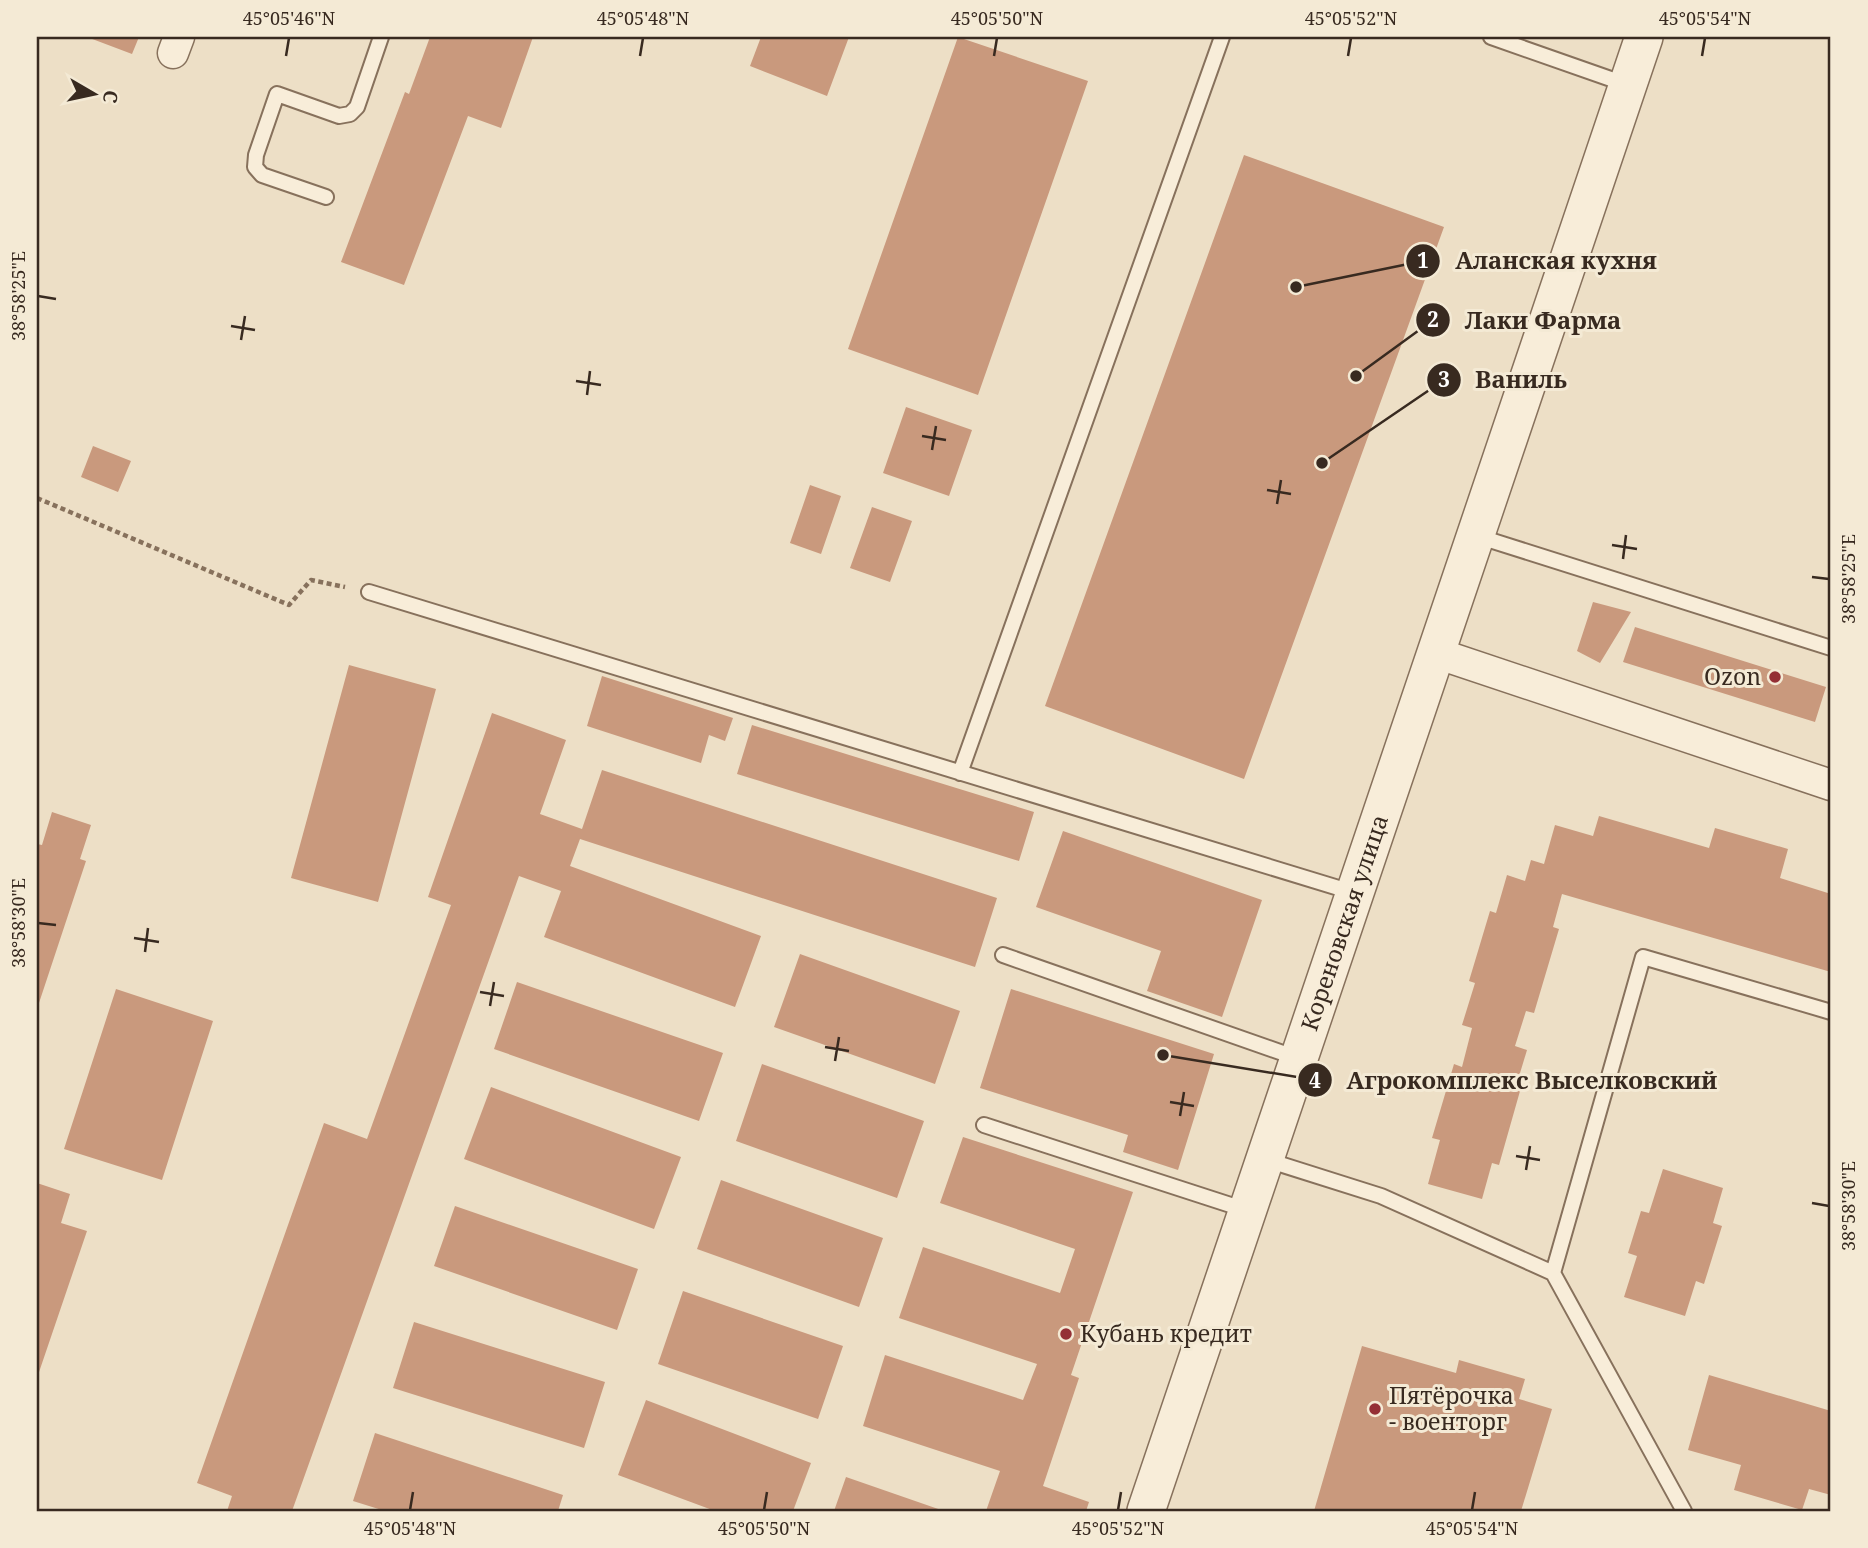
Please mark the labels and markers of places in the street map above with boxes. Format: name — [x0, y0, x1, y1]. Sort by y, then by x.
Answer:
callout: Аланская кухня — [1406, 239, 1671, 284]
callout: Лаки Фарма — [1415, 298, 1635, 343]
callout: Ваниль — [1426, 357, 1581, 402]
place label: Ozon — [1704, 660, 1761, 692]
marker: Ozon — [1767, 669, 1783, 685]
callout: Агрокомплекс Выселковский — [1297, 1058, 1731, 1103]
place label: Кубань кредит — [1080, 1317, 1252, 1349]
marker: Кубань кредит — [1058, 1326, 1074, 1342]
place label: Пятёрочка - военторг — [1389, 1379, 1514, 1437]
marker: Пятёрочка - военторг — [1367, 1401, 1383, 1417]

